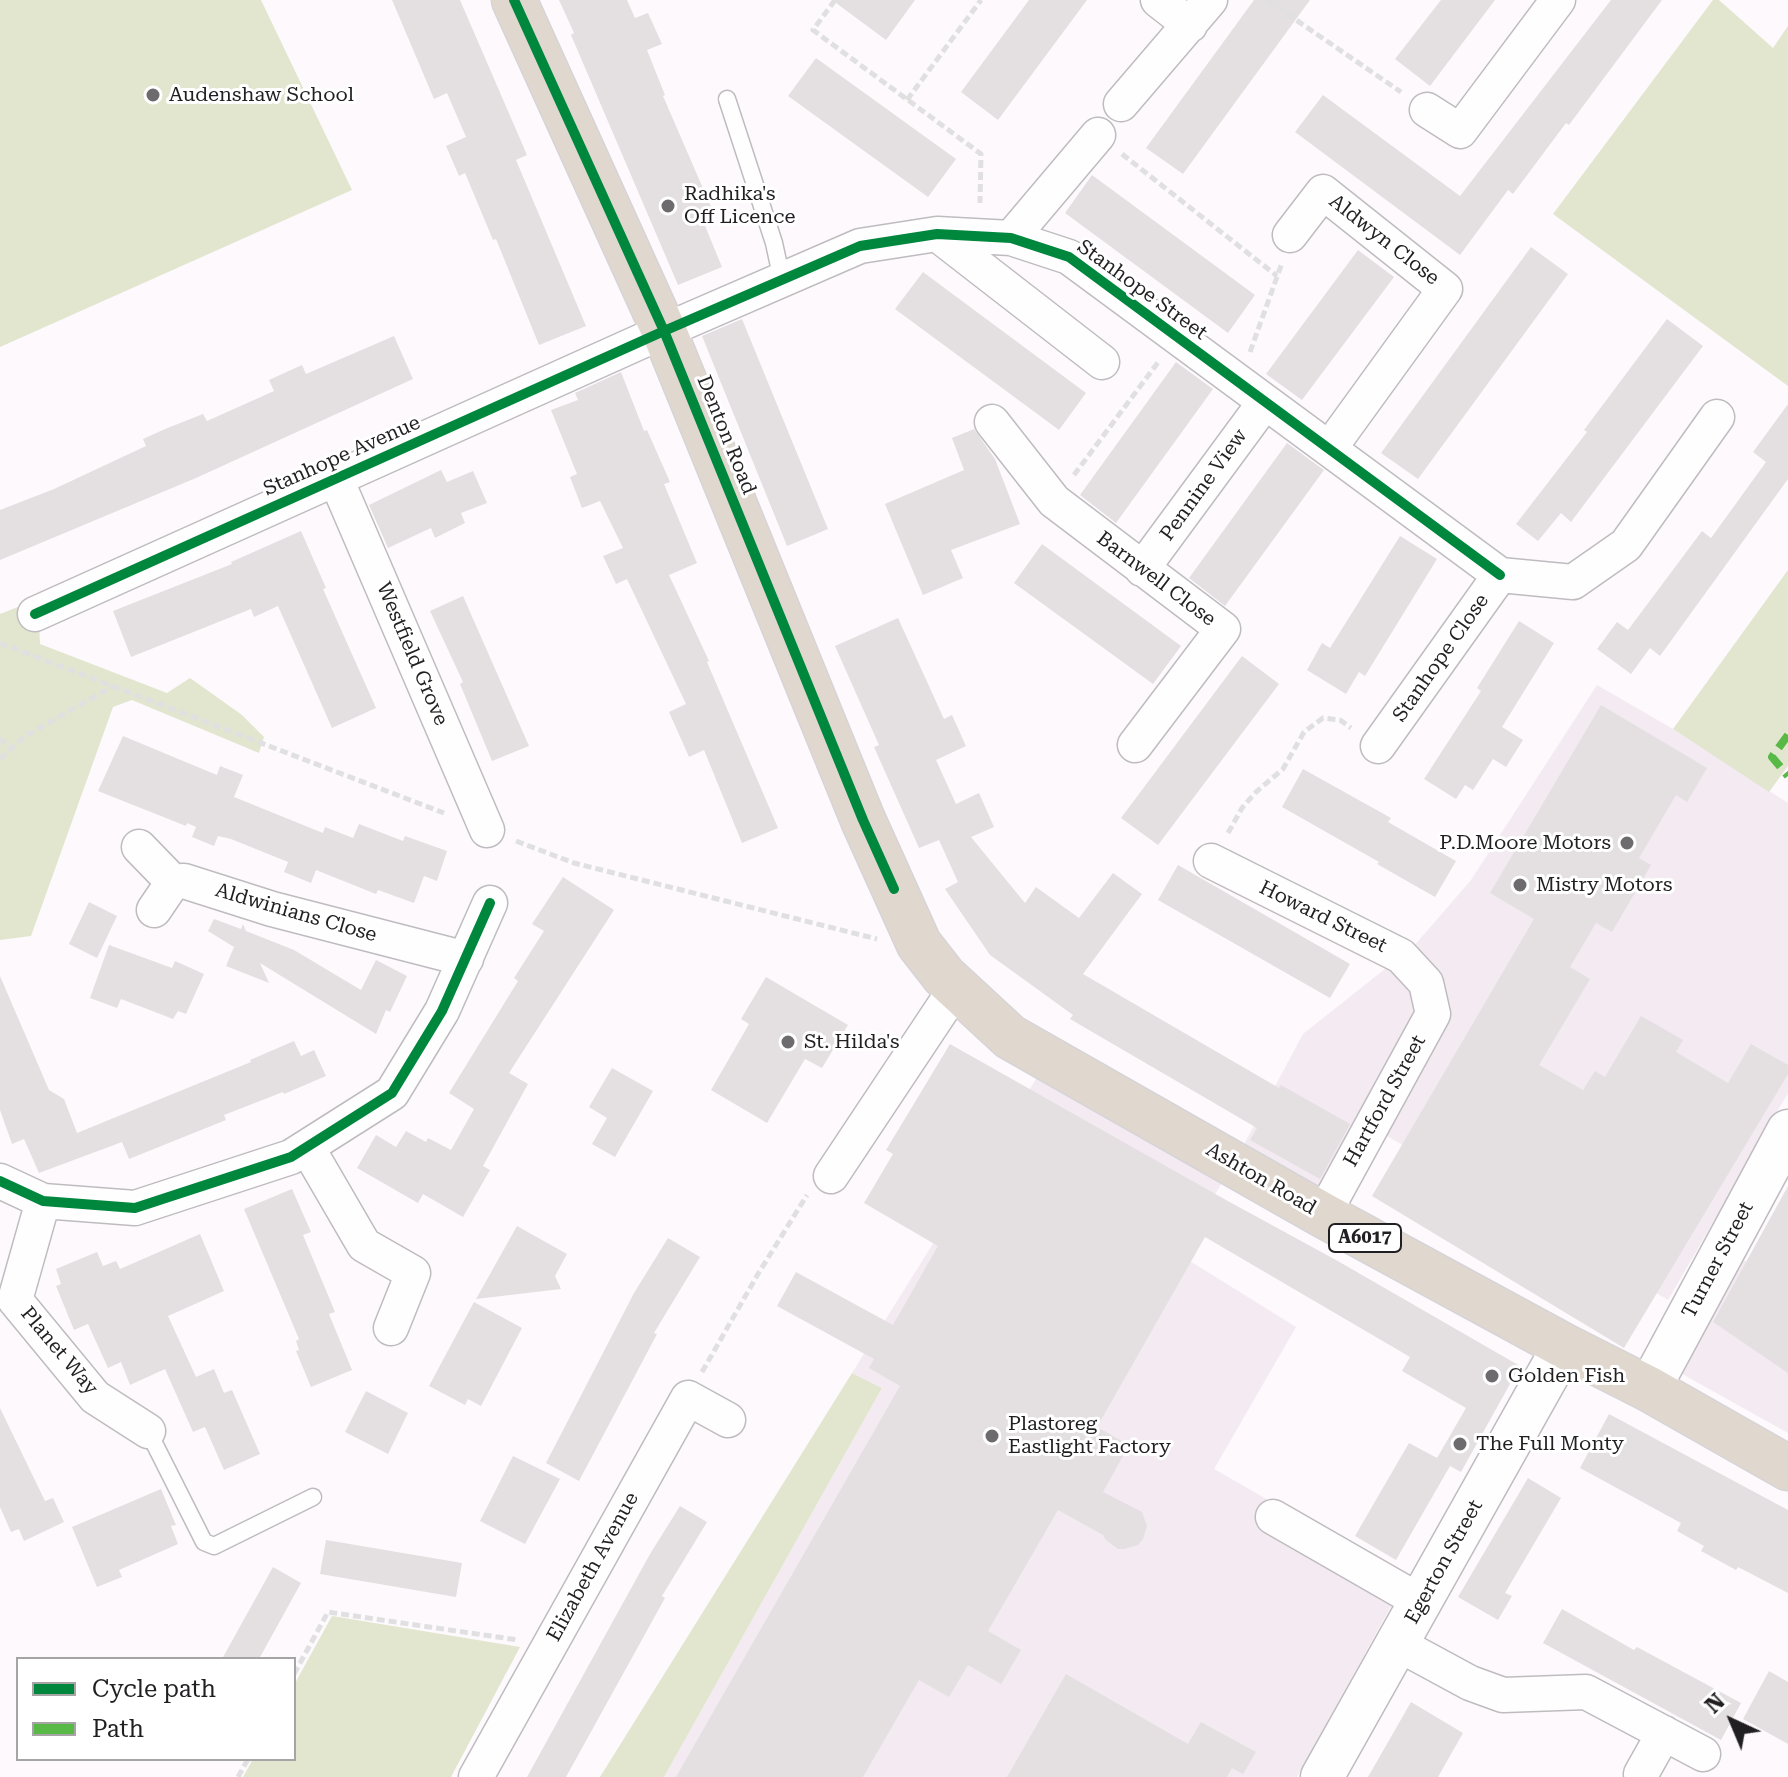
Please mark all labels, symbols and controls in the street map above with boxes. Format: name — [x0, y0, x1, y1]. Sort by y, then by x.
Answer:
place label: Audenshaw School — [169, 83, 354, 107]
marker: Audenshaw School — [144, 86, 162, 104]
place label: Radhika's Off Licence — [684, 182, 795, 229]
street label: Aldwyn Close — [1324, 190, 1444, 290]
marker: Radhika's Off Licence — [659, 197, 677, 215]
street label: Stanhope Street — [1072, 235, 1212, 345]
street label: Denton Road — [691, 372, 761, 498]
street label: Stanhope Avenue — [260, 411, 424, 501]
street label: Pennine View — [1155, 424, 1253, 546]
street label: Barnwell Close — [1092, 527, 1220, 631]
street label: Westfield Grove — [371, 579, 453, 729]
street label: Stanhope Close — [1388, 589, 1494, 727]
place label: P.D.Moore Motors — [1439, 831, 1611, 855]
marker: P.D.Moore Motors — [1618, 834, 1636, 852]
place label: Mistry Motors — [1536, 873, 1672, 897]
street label: Howard Street — [1255, 876, 1391, 958]
marker: Mistry Motors — [1511, 876, 1529, 894]
street label: Aldwinians Close — [212, 878, 380, 948]
place label: St. Hilda's — [804, 1030, 899, 1054]
street label: Hartford Street — [1339, 1031, 1431, 1171]
marker: St. Hilda's — [779, 1033, 797, 1051]
street label: Ashton Road — [1202, 1138, 1320, 1220]
street label: Turner Street — [1677, 1198, 1759, 1322]
road number: A6017 — [1329, 1224, 1401, 1252]
street label: Planet Way — [15, 1302, 103, 1400]
place label: Golden Fish — [1508, 1364, 1625, 1388]
marker: Golden Fish — [1483, 1367, 1501, 1385]
place label: Plastoreg Eastlight Factory — [1008, 1412, 1171, 1459]
marker: Plastoreg Eastlight Factory — [983, 1427, 1001, 1445]
place label: The Full Monty — [1476, 1432, 1624, 1456]
marker: The Full Monty — [1451, 1435, 1469, 1453]
street label: Elizabeth Avenue — [542, 1488, 644, 1646]
street label: Egerton Street — [1400, 1496, 1488, 1628]
legend — [16, 1657, 296, 1761]
text: Cycle path — [92, 1675, 216, 1703]
north arrow — [1692, 1681, 1772, 1761]
text: N — [1700, 1689, 1730, 1718]
text: Path — [92, 1715, 144, 1743]

